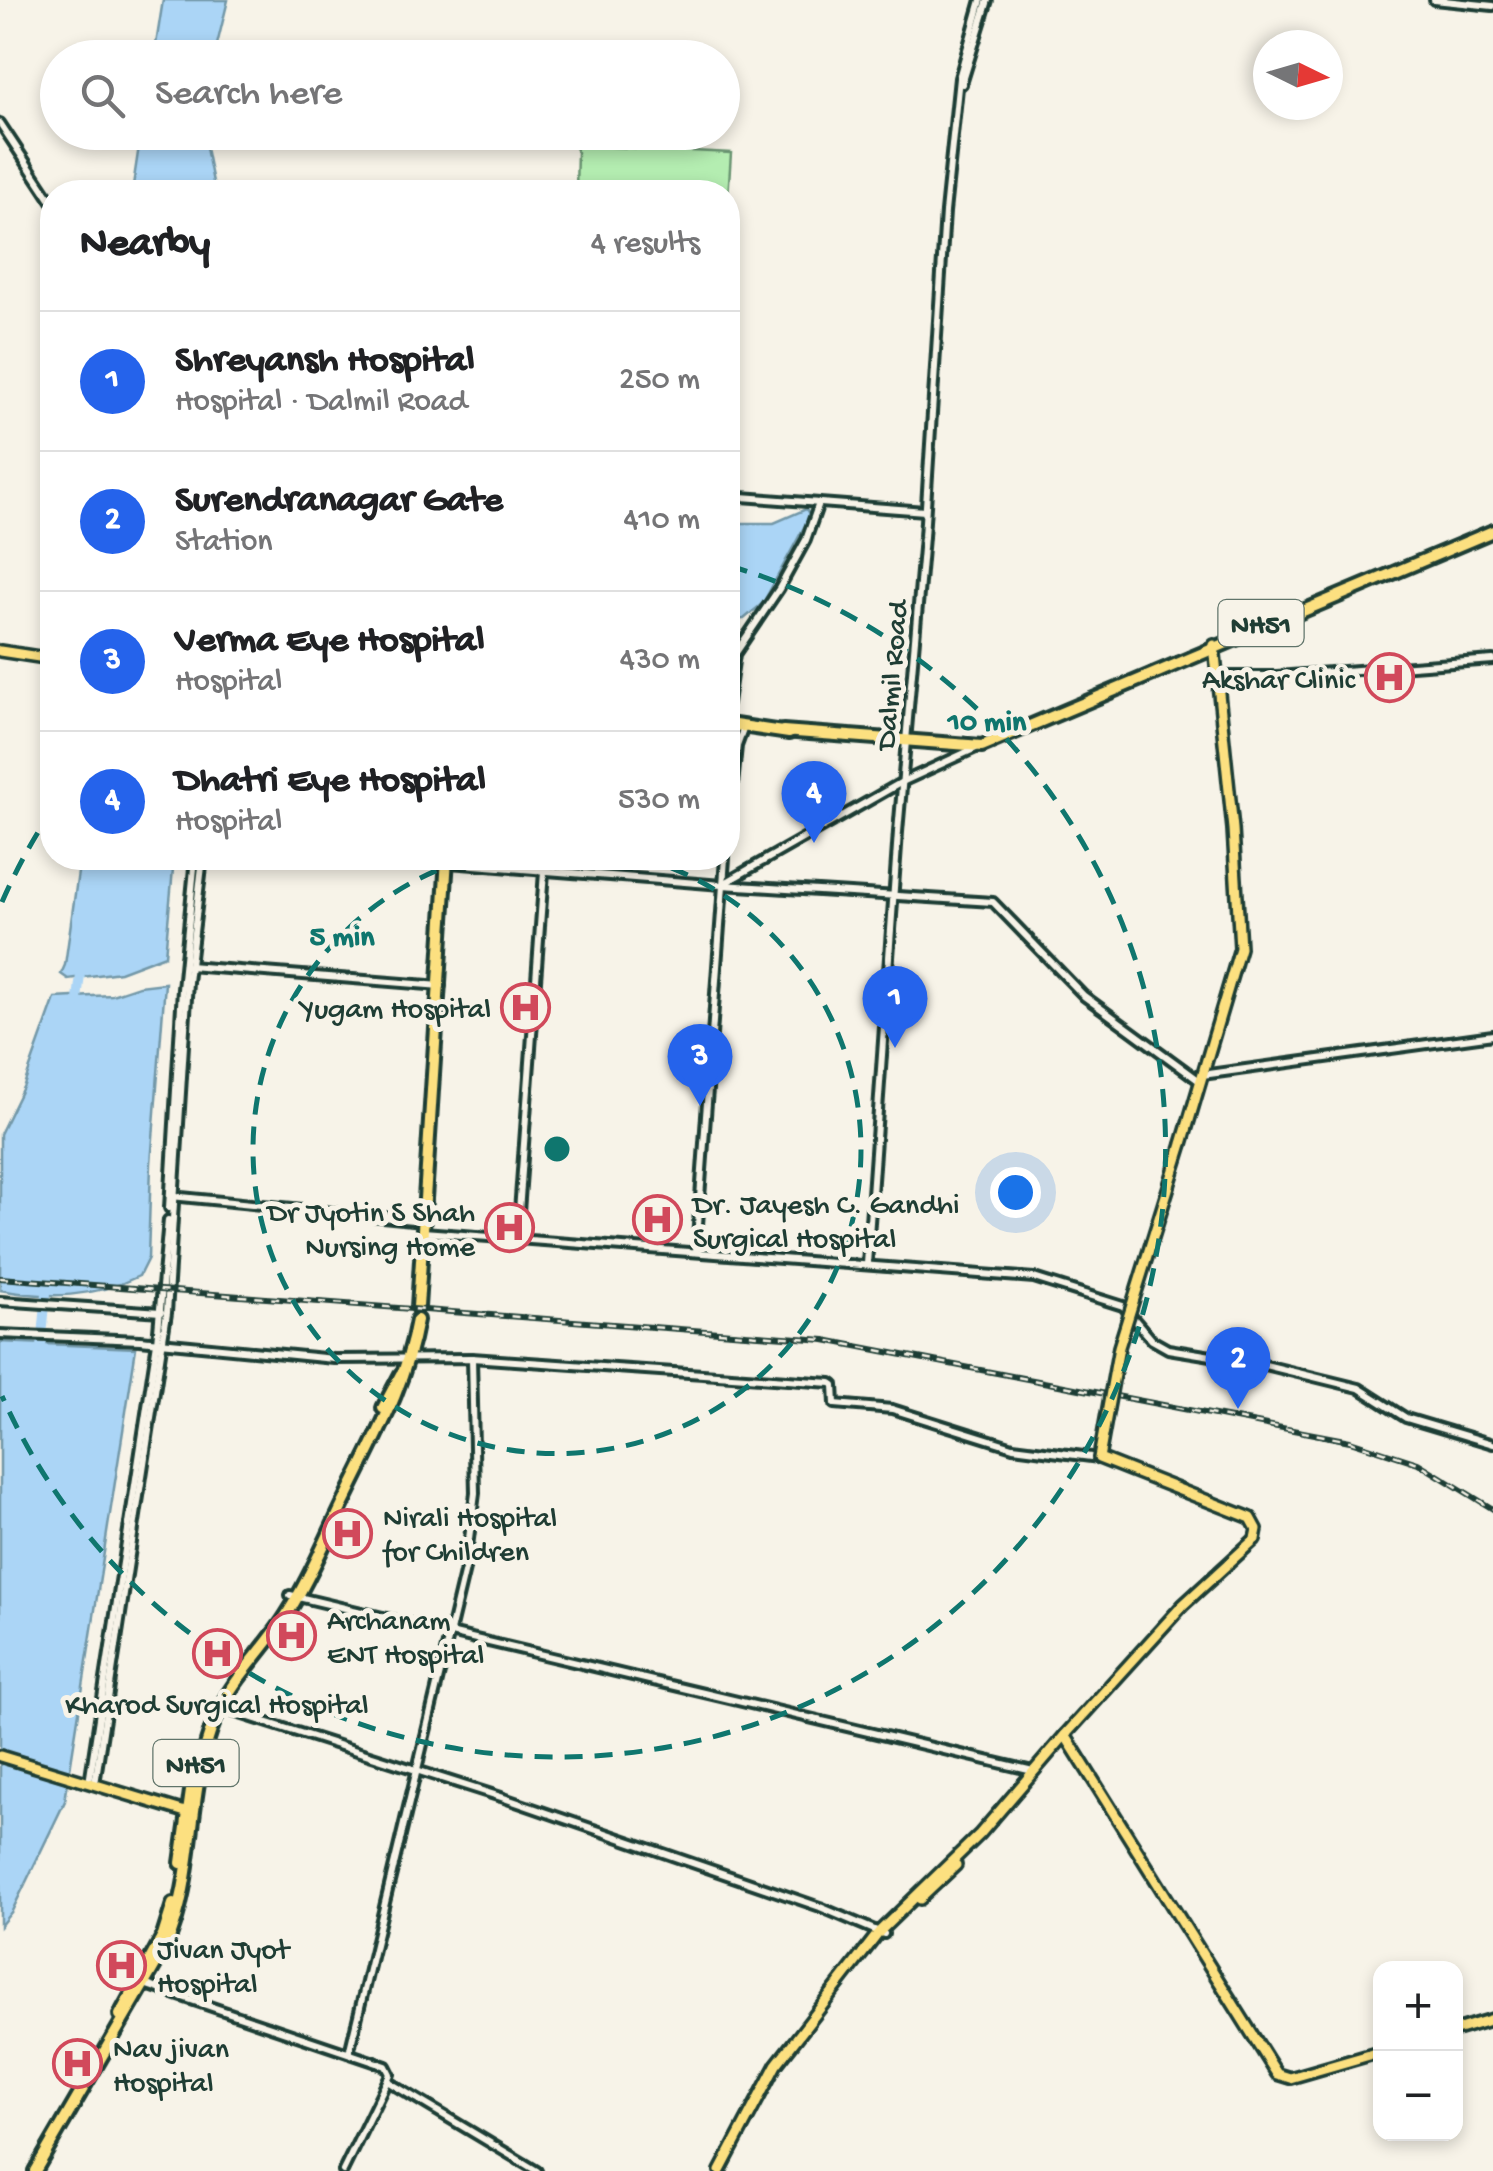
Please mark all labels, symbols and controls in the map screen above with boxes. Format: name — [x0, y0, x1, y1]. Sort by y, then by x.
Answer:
north arrow — [1253, 30, 1343, 120]
search box — [40, 40, 740, 150]
icon: search — [75, 68, 130, 123]
text: Search here — [155, 73, 342, 117]
text: Nearby — [80, 221, 210, 270]
text: 4 results — [591, 226, 700, 264]
text: Shreyansh Hospital — [175, 340, 475, 384]
text: 1 — [106, 362, 119, 400]
text: 250 m — [619, 362, 700, 400]
text: Hospital · Dalmil Road — [175, 384, 467, 422]
text: Surendranagar Gate — [175, 480, 503, 524]
text: 2 — [105, 502, 120, 540]
text: 410 m — [623, 502, 700, 540]
text: Station — [175, 524, 272, 562]
street label: Dalmil Road — [870, 597, 919, 754]
road number: NH51 — [1218, 600, 1304, 646]
text: Verma Eye Hospital — [175, 620, 485, 664]
text: 3 — [104, 642, 121, 680]
text: 430 m — [620, 642, 700, 680]
hospital icon: Akshar Clinic — [1364, 652, 1416, 704]
text: Hospital — [175, 664, 282, 702]
place label: Akshar Clinic — [1202, 665, 1357, 700]
text: 10 min — [947, 707, 1027, 742]
text: Dhatri Eye Hospital — [175, 760, 486, 804]
pin: 4 — [782, 760, 846, 843]
text: 4 — [105, 782, 120, 820]
text: 530 m — [618, 782, 700, 820]
text: Hospital — [175, 804, 282, 842]
text: 5 min — [310, 922, 375, 957]
pin: 1 — [862, 966, 928, 1048]
hospital icon: Yugam Hospital — [500, 981, 552, 1033]
place label: Yugam Hospital — [297, 994, 491, 1029]
pin: 3 — [668, 1024, 732, 1106]
centre of rings — [539, 1131, 575, 1167]
your location — [990, 1167, 1041, 1218]
place label: Dr. Jayesh C. Gandhi Surgical Hospital — [691, 1190, 960, 1259]
hospital icon: Dr. Jayesh C. Gandhi Surgical Hospital — [632, 1194, 684, 1246]
place label: Dr Jyotin S Shah Nursing Home — [266, 1198, 476, 1267]
hospital icon: Dr Jyotin S Shah Nursing Home — [484, 1202, 536, 1254]
pin: 2 — [1206, 1326, 1270, 1409]
place label: Nirali Hospital for Children — [382, 1503, 557, 1572]
hospital icon: Nirali Hospital for Children — [322, 1507, 374, 1559]
place label: Archanam ENT Hospital — [327, 1606, 484, 1675]
hospital icon: Archanam ENT Hospital — [266, 1610, 318, 1662]
hospital icon: Kharod Surgical Hospital — [191, 1628, 243, 1680]
place label: Kharod Surgical Hospital — [65, 1690, 369, 1725]
road number: NH51 — [154, 1740, 238, 1786]
place label: Jivan Jyot Hospital — [157, 1935, 292, 2004]
hospital icon: Jivan Jyot Hospital — [96, 1939, 148, 1991]
map controls — [1373, 1961, 1463, 2141]
button: + — [1373, 1961, 1463, 2051]
place label: Nav jivan Hospital — [113, 2034, 229, 2103]
hospital icon: Nav jivan Hospital — [52, 2038, 104, 2090]
button: − — [1373, 2051, 1463, 2141]

